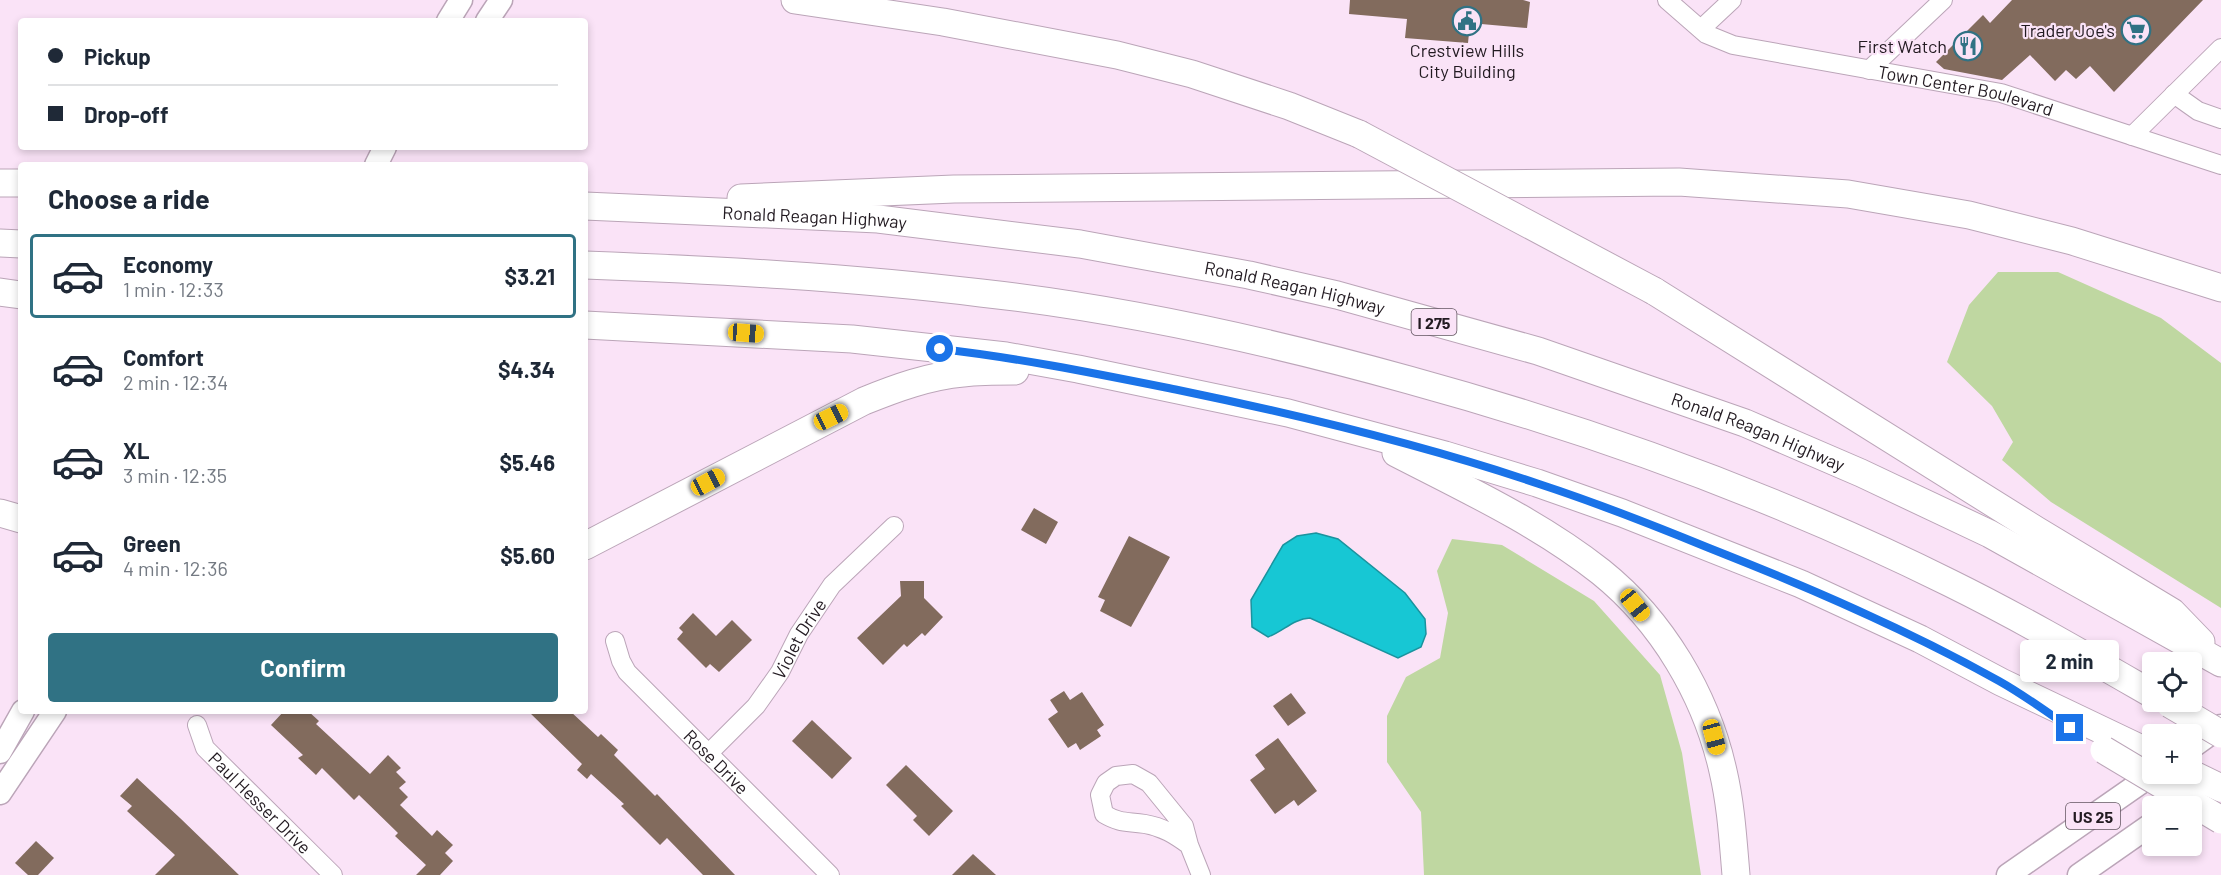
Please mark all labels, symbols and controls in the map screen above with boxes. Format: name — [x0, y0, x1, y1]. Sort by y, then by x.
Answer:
public building icon: Crestview Hills City Building — [1451, 5, 1483, 37]
supermarket icon: Trader Joe's — [2120, 14, 2152, 46]
place label: Trader Joe's — [2020, 19, 2115, 41]
restaurant icon: First Watch — [1952, 30, 1984, 62]
place label: First Watch — [1857, 35, 1947, 57]
place label: Crestview Hills City Building — [1410, 39, 1524, 82]
text: Pickup — [84, 43, 151, 69]
street label: Town Center Boulevard — [1876, 60, 2056, 120]
text: Drop-off — [84, 101, 168, 127]
text: Choose a ride — [48, 182, 210, 214]
street label: Ronald Reagan Highway — [722, 201, 908, 233]
icon: car — [51, 249, 105, 303]
text: Economy — [123, 251, 213, 277]
street label: Ronald Reagan Highway — [1203, 256, 1388, 319]
text: $3.21 — [505, 263, 555, 289]
text: 1 min · 12:33 — [123, 277, 224, 301]
road number: I 275 — [1412, 309, 1456, 335]
car — [727, 323, 765, 343]
route start — [926, 335, 953, 362]
icon: car — [51, 342, 105, 396]
text: Comfort — [123, 344, 204, 370]
text: $4.34 — [498, 356, 555, 382]
text: 2 min · 12:34 — [123, 370, 228, 394]
street label: Ronald Reagan Highway — [1669, 387, 1848, 476]
car — [811, 401, 851, 433]
icon: car — [51, 435, 105, 489]
text: XL — [123, 437, 149, 463]
text: $5.46 — [499, 449, 555, 475]
text: 3 min · 12:35 — [123, 463, 227, 487]
car — [688, 466, 728, 498]
icon: car — [51, 528, 105, 582]
text: Green — [123, 530, 181, 556]
text: $5.60 — [500, 542, 555, 568]
text: 4 min · 12:36 — [123, 556, 228, 580]
car — [1617, 585, 1653, 625]
street label: Violet Drive — [768, 594, 831, 683]
button: Confirm — [48, 633, 558, 702]
callout: 2 min — [2020, 641, 2120, 683]
text: 2 min — [2046, 649, 2093, 673]
map controls — [2142, 652, 2202, 856]
button: locate — [2142, 652, 2202, 712]
route end — [2056, 714, 2083, 741]
car — [1701, 717, 1727, 757]
street label: Rose Drive — [679, 724, 754, 799]
button: + — [2142, 724, 2202, 784]
street label: Paul Hesser Drive — [204, 747, 316, 858]
button: − — [2142, 796, 2202, 856]
road number: US 25 — [2066, 803, 2120, 829]

